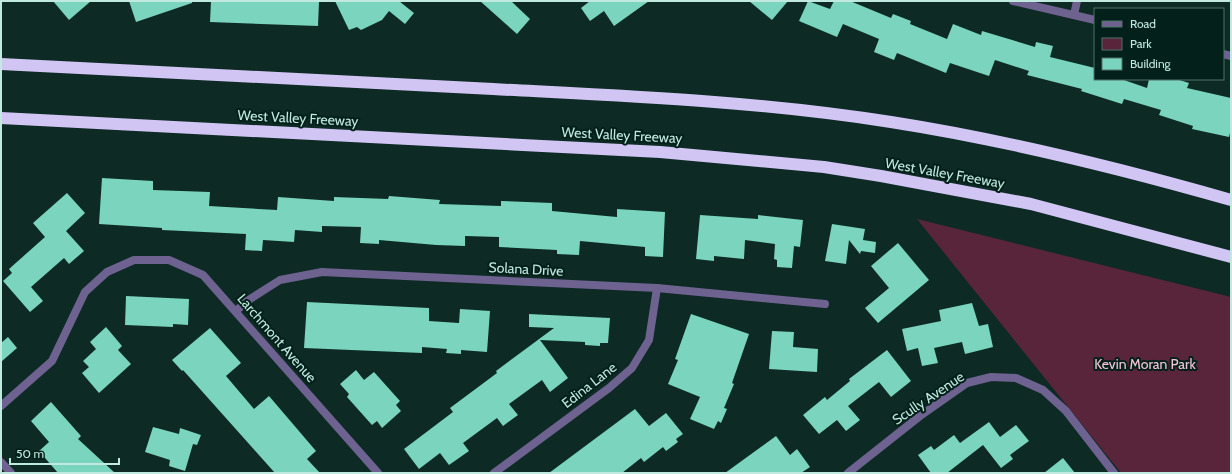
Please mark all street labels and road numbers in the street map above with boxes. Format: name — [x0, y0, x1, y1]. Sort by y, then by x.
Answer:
street label: West Valley Freeway — [237, 106, 359, 130]
street label: West Valley Freeway — [561, 123, 683, 147]
street label: West Valley Freeway — [884, 154, 1006, 192]
street label: Solana Drive — [488, 258, 564, 280]
street label: Larchmont Avenue — [234, 290, 320, 386]
street label: Edina Lane — [558, 358, 620, 412]
street label: Scully Avenue — [889, 367, 967, 429]

